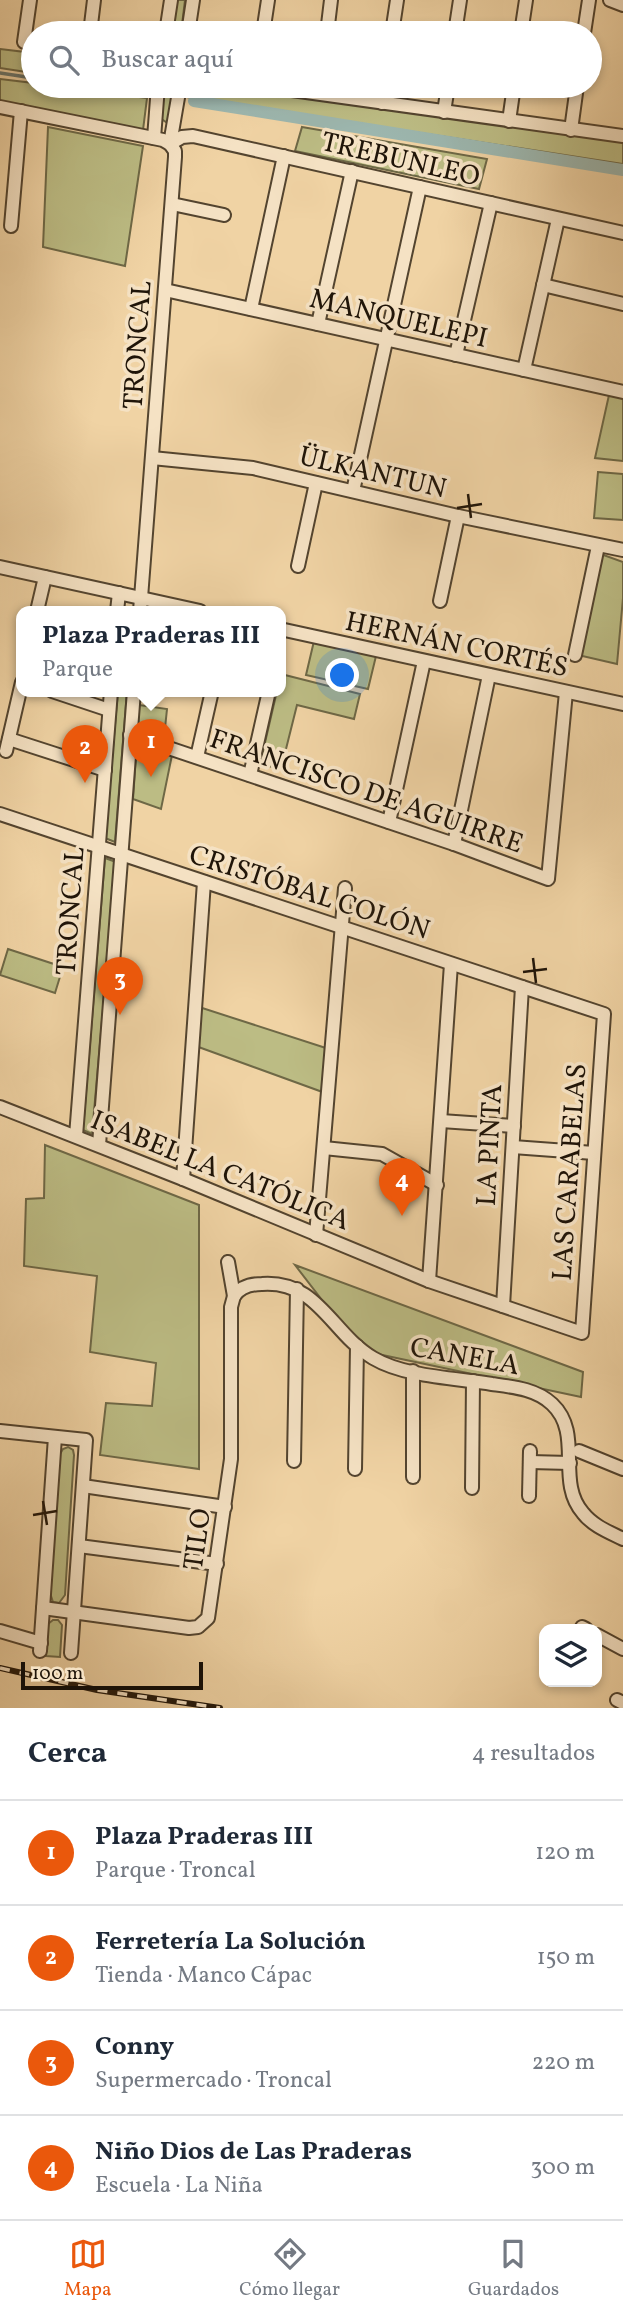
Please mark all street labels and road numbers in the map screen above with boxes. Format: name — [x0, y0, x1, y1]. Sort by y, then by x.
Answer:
street label: TREBUNLEO — [317, 123, 484, 198]
street label: TRONCAL — [115, 279, 162, 411]
street label: MANQUELEPI — [306, 280, 491, 359]
street label: ÜLKANTUN — [295, 438, 450, 509]
street label: HERNÁN CORTÉS — [342, 603, 571, 688]
street label: FRANCISCO DE AGUIRRE — [204, 720, 528, 864]
street label: CRISTÓBAL COLÓN — [184, 836, 435, 951]
street label: TRONCAL — [48, 845, 95, 977]
street label: LAS CARABELAS — [543, 1062, 598, 1282]
street label: LA PINTA — [468, 1083, 513, 1207]
street label: ISABEL LA CATÓLICA — [84, 1101, 356, 1241]
street label: CANELA — [407, 1329, 523, 1386]
street label: TILO — [175, 1506, 222, 1573]

